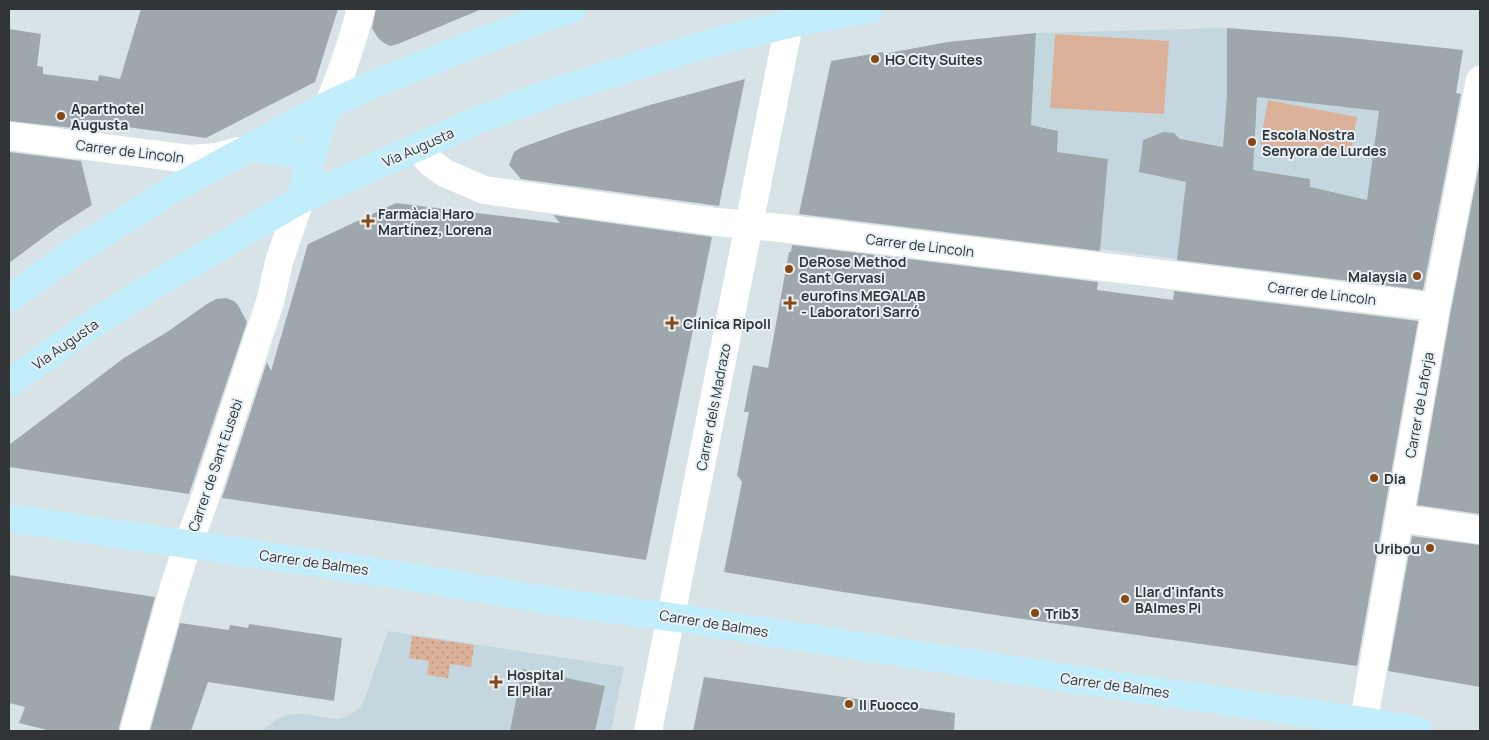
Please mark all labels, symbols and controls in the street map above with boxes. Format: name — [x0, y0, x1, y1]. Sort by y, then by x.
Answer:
place label: HG City Suites — [885, 50, 983, 69]
marker: HG City Suites — [869, 53, 881, 65]
place label: Aparthotel Augusta — [71, 99, 144, 134]
marker: Aparthotel Augusta — [55, 110, 67, 122]
street label: Via Augusta — [379, 123, 457, 171]
place label: Escola Nostra Senyora de Lurdes — [1262, 125, 1387, 160]
street label: Carrer de Lincoln — [75, 135, 185, 167]
marker: Escola Nostra Senyora de Lurdes — [1246, 136, 1258, 148]
place label: Farmàcia Haro Martínez, Lorena — [378, 204, 492, 239]
marker: Farmàcia Haro Martínez, Lorena — [362, 215, 374, 227]
street label: Carrer de Lincoln — [865, 229, 975, 261]
place label: DeRose Method Sant Gervasi — [799, 252, 906, 287]
marker: DeRose Method Sant Gervasi — [783, 263, 795, 275]
place label: Malaysia — [1348, 267, 1407, 286]
marker: Malaysia — [1411, 270, 1423, 282]
street label: Carrer de Lincoln — [1267, 277, 1377, 309]
place label: eurofins MEGALAB - Laboratori Sarró — [801, 286, 926, 321]
marker: eurofins MEGALAB - Laboratori Sarró — [783, 296, 797, 310]
street label: Via Augusta — [28, 314, 102, 374]
place label: Clínica Ripoll — [683, 314, 771, 333]
marker: Clínica Ripoll — [665, 316, 679, 330]
street label: Carrer dels Madrazo — [691, 342, 735, 472]
street label: Carrer de Laforja — [1400, 351, 1438, 459]
street label: Carrer de Sant Eusebi — [183, 396, 247, 534]
place label: Dia — [1384, 469, 1406, 488]
marker: Dia — [1368, 472, 1380, 484]
place label: Uribou — [1374, 539, 1420, 558]
marker: Uribou — [1424, 542, 1436, 554]
street label: Carrer de Balmes — [258, 545, 370, 579]
place label: Llar d'infants BAlmes Pi — [1135, 582, 1224, 617]
marker: Llar d'infants BAlmes Pi — [1119, 593, 1131, 605]
place label: Trib3 — [1045, 604, 1079, 623]
street label: Carrer de Balmes — [658, 605, 770, 641]
marker: Trib3 — [1029, 607, 1041, 619]
place label: Hospital El Pilar — [507, 665, 564, 700]
street label: Carrer de Balmes — [1059, 668, 1171, 702]
marker: Hospital El Pilar — [489, 675, 503, 689]
place label: Il Fuocco — [859, 695, 919, 714]
marker: Il Fuocco — [843, 698, 855, 710]

